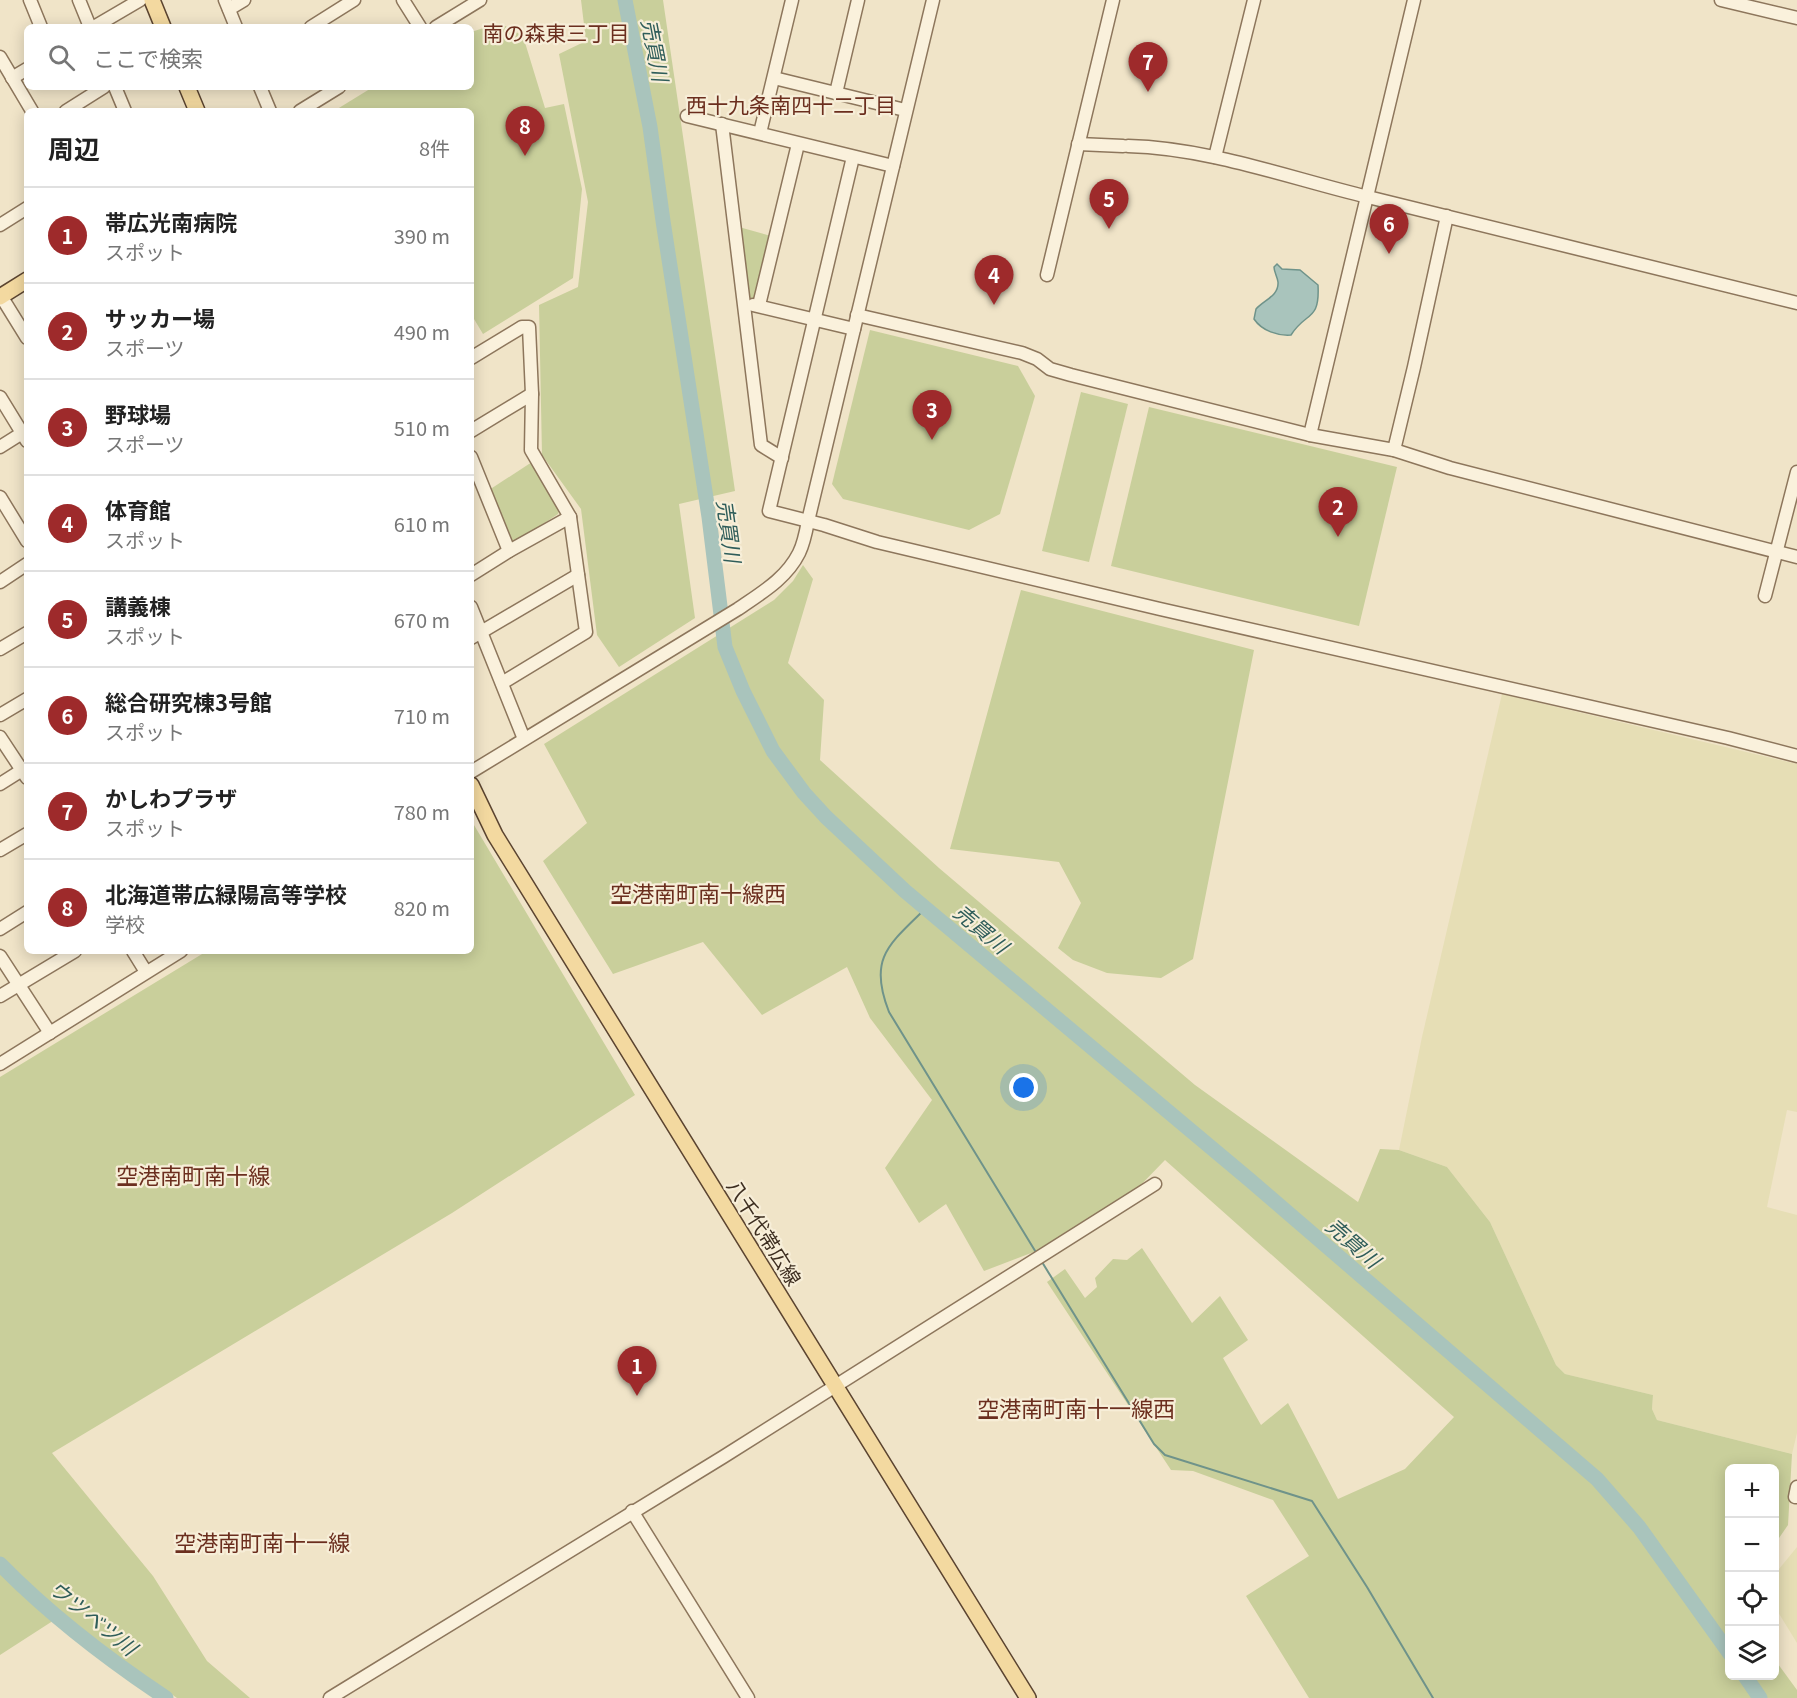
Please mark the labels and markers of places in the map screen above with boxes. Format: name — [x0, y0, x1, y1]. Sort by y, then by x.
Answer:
pin: 7 — [1128, 42, 1168, 92]
pin: 8 — [506, 106, 544, 156]
pin: 5 — [1090, 180, 1128, 229]
pin: 6 — [1370, 204, 1408, 254]
pin: 4 — [974, 256, 1014, 305]
pin: 3 — [912, 390, 952, 440]
pin: 2 — [1318, 488, 1358, 537]
pin: 1 — [618, 1346, 656, 1396]

